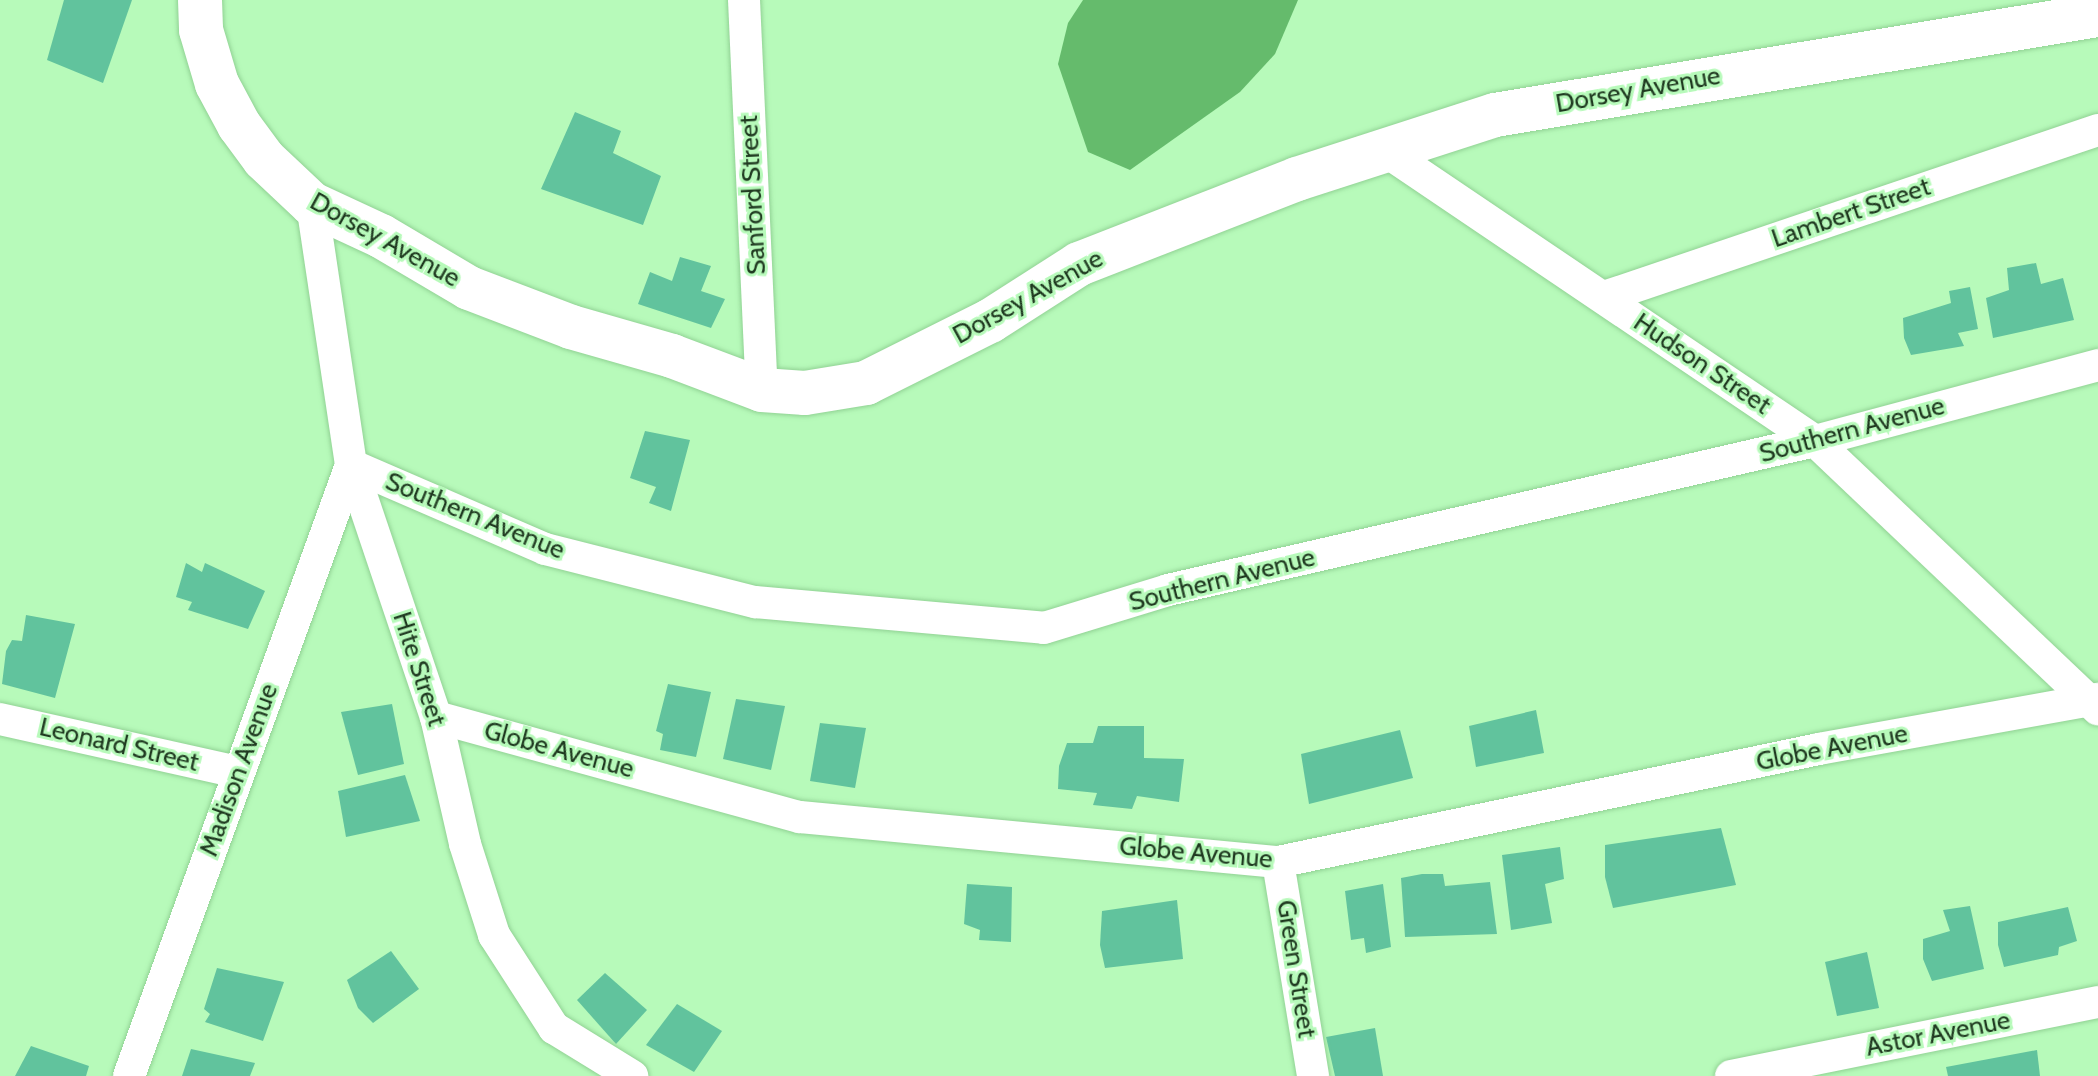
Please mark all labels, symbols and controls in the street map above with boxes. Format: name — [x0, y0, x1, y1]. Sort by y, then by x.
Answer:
street label: Dorsey Avenue — [1553, 60, 1723, 120]
street label: Sanford Street — [733, 114, 773, 276]
street label: Lambert Street — [1768, 171, 1934, 255]
street label: Dorsey Avenue — [305, 186, 465, 294]
street label: Dorsey Avenue — [948, 243, 1108, 351]
street label: Hudson Street — [1628, 307, 1776, 421]
street label: Southern Avenue — [1756, 390, 1948, 470]
street label: Southern Avenue — [381, 466, 569, 566]
street label: Southern Avenue — [1126, 542, 1318, 618]
street label: Hite Street — [386, 608, 452, 730]
street label: Madison Avenue — [193, 679, 285, 861]
street label: Leonard Street — [36, 712, 202, 778]
street label: Globe Avenue — [481, 715, 637, 785]
street label: Globe Avenue — [1754, 718, 1910, 778]
street label: Globe Avenue — [1118, 831, 1274, 875]
street label: Green Street — [1270, 898, 1322, 1040]
street label: Astor Avenue — [1863, 1005, 2013, 1063]

